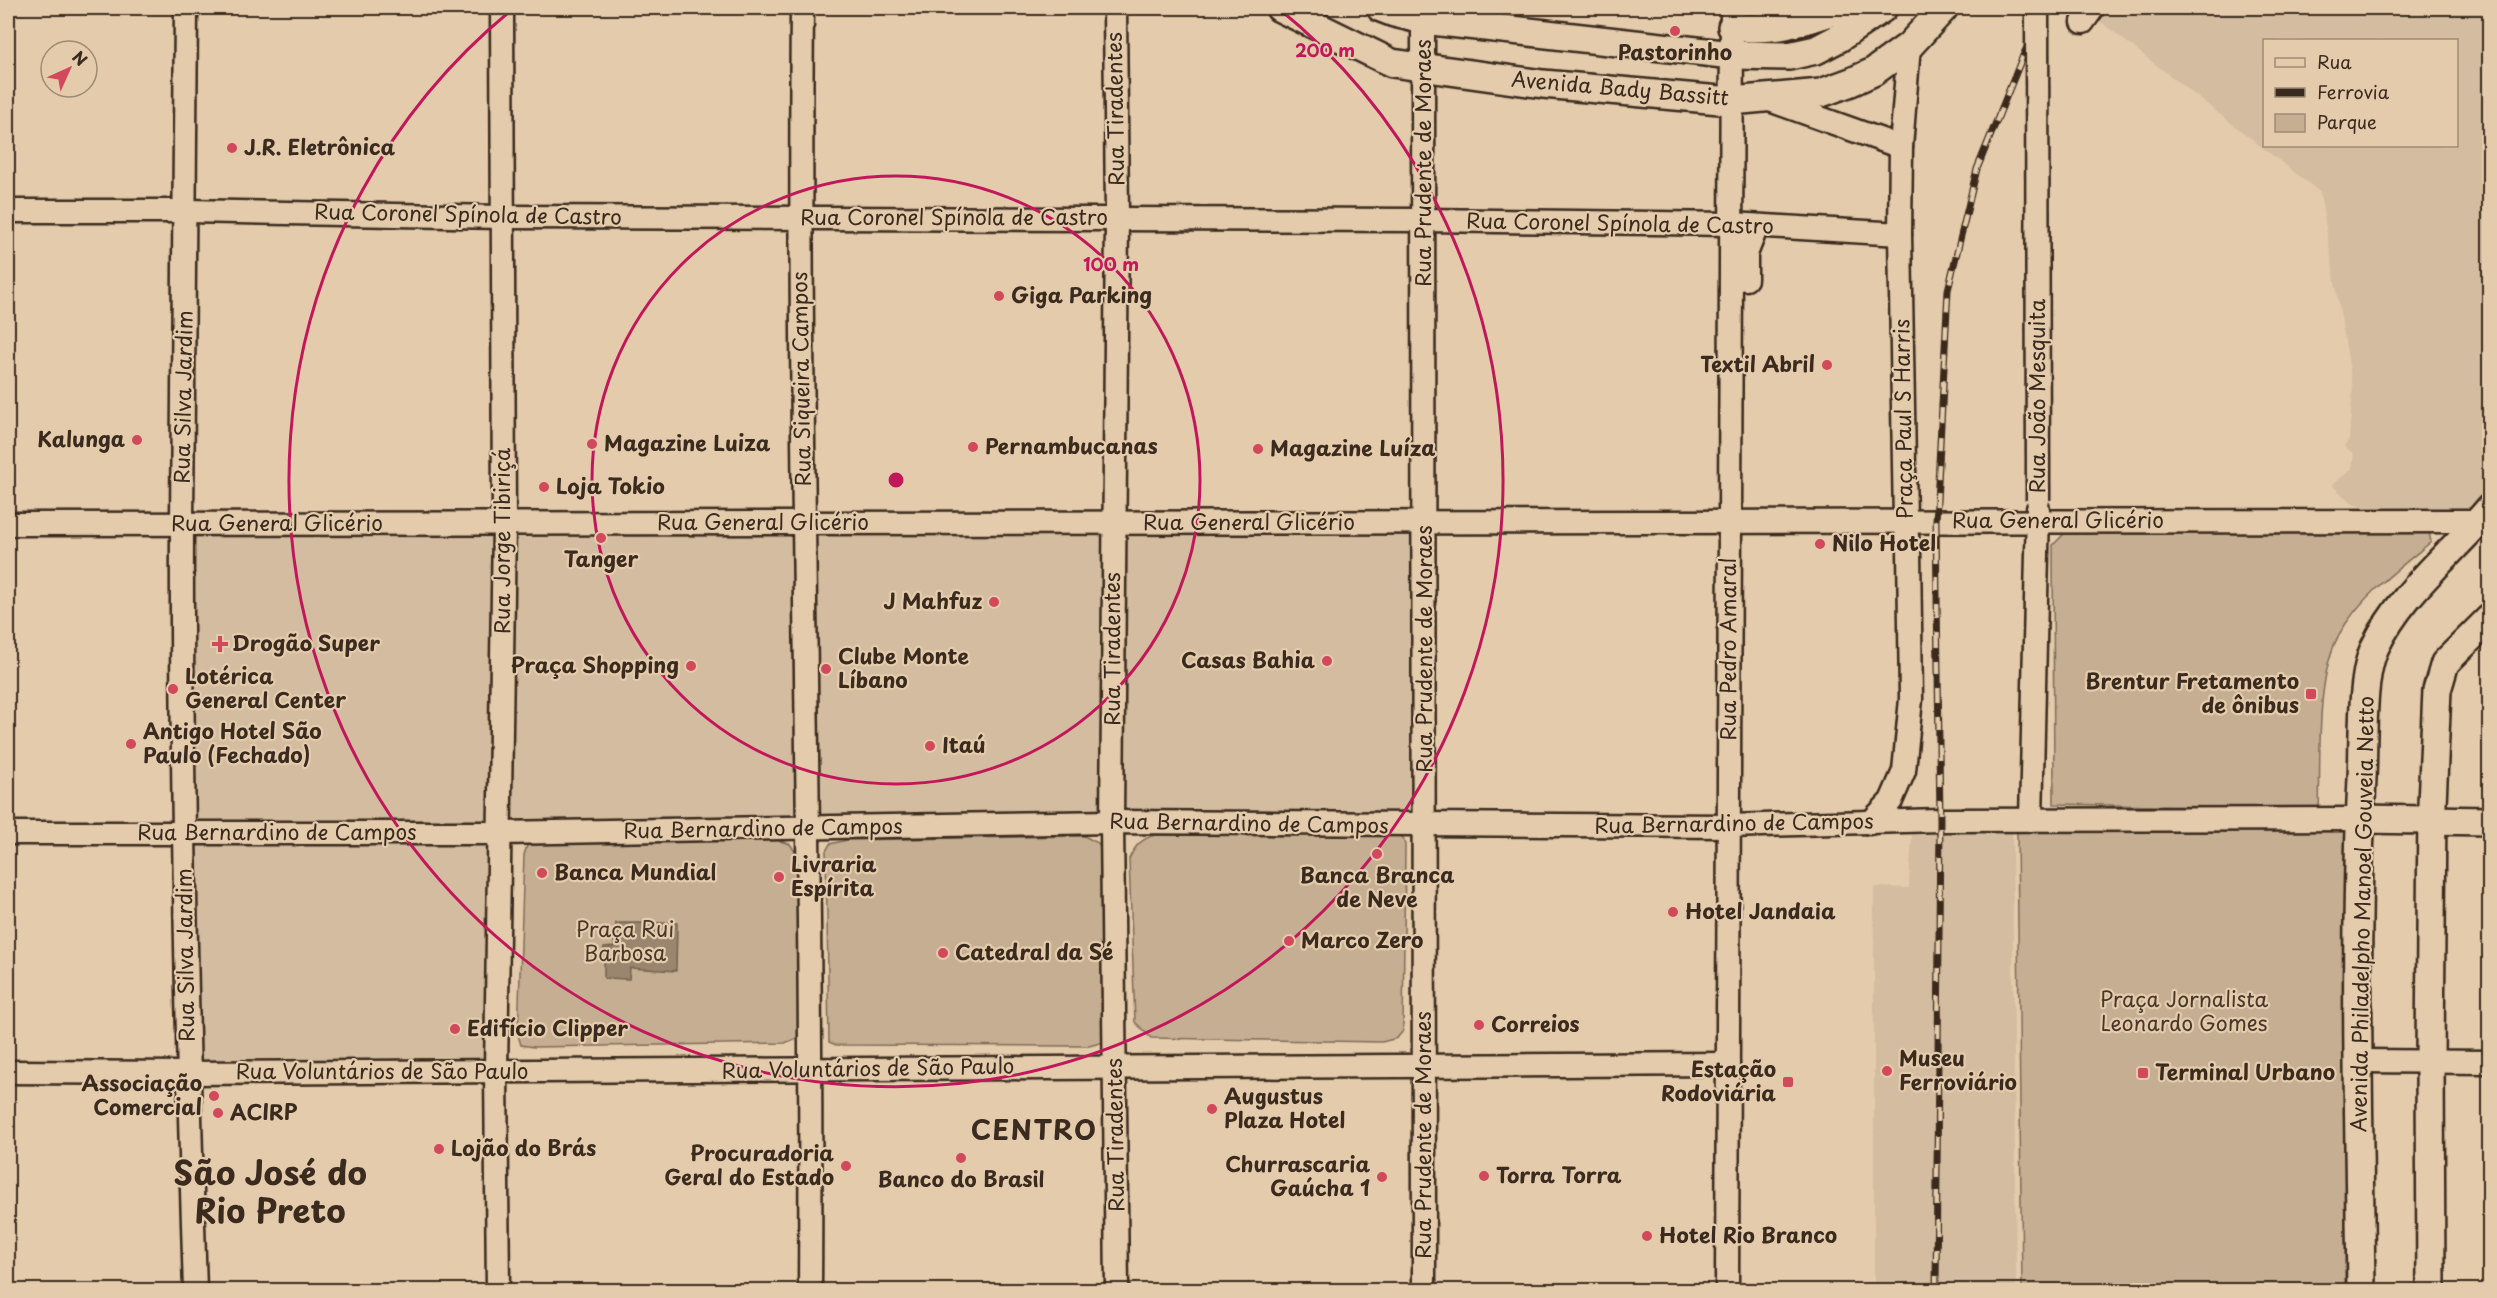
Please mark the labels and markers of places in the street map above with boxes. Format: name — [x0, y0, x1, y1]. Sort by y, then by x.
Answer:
marker: Pastorinho — [1668, 24, 1682, 38]
place label: Pastorinho — [1618, 35, 1732, 67]
place label: J.R. Eletrônica — [244, 130, 396, 162]
marker: J.R. Eletrônica — [225, 141, 239, 155]
place label: Giga Parking — [1011, 278, 1152, 310]
marker: Giga Parking — [992, 289, 1006, 303]
place label: Textil Abril — [1700, 347, 1815, 379]
marker: Textil Abril — [1820, 358, 1834, 372]
place label: Kalunga — [37, 422, 125, 454]
place label: Magazine Luiza — [604, 426, 771, 458]
place label: Pernambucanas — [985, 429, 1158, 461]
place label: Magazine Luíza — [1270, 431, 1435, 463]
marker: Kalunga — [130, 433, 144, 447]
marker: Magazine Luiza — [585, 437, 599, 451]
marker: Pernambucanas — [966, 440, 980, 454]
marker: Magazine Luíza — [1251, 442, 1265, 456]
place label: Loja Tokio — [556, 469, 665, 501]
centre of rings — [886, 470, 906, 490]
marker: Loja Tokio — [537, 480, 551, 494]
place label: Nilo Hotel — [1832, 526, 1936, 558]
marker: Tanger — [594, 531, 608, 545]
marker: Nilo Hotel — [1813, 537, 1827, 551]
place label: Tanger — [564, 542, 638, 574]
place label: J Mahfuz — [884, 584, 982, 616]
marker: J Mahfuz — [987, 595, 1001, 609]
place label: Drogão Super — [232, 626, 380, 658]
marker: Drogão Super — [213, 637, 227, 651]
place label: Clube Monte Líbano — [838, 639, 969, 695]
place label: Casas Bahia — [1181, 643, 1316, 675]
place label: Praça Shopping — [511, 648, 679, 680]
marker: Casas Bahia — [1320, 654, 1334, 668]
place label: Lotérica General Center — [185, 659, 346, 715]
marker: Praça Shopping — [684, 659, 698, 673]
marker: Clube Monte Líbano — [819, 662, 833, 676]
place label: Brentur Fretamento de ônibus — [2085, 664, 2299, 720]
marker: Lotérica General Center — [166, 682, 180, 696]
marker: Brentur Fretamento de ônibus — [2304, 687, 2318, 701]
place label: Antigo Hotel São Paulo (Fechado) — [143, 714, 322, 770]
place label: Itaú — [942, 728, 986, 760]
marker: Antigo Hotel São Paulo (Fechado) — [124, 737, 138, 751]
marker: Itaú — [923, 739, 937, 753]
place label: Livraria Espírita — [791, 847, 876, 903]
marker: Banca Branca de Neve — [1370, 847, 1384, 861]
place label: Banca Mundial — [554, 855, 717, 887]
place label: Banca Branca de Neve — [1300, 858, 1454, 914]
marker: Banca Mundial — [535, 866, 549, 880]
marker: Livraria Espírita — [772, 870, 786, 884]
place label: Hotel Jandaia — [1685, 894, 1836, 926]
marker: Hotel Jandaia — [1666, 905, 1680, 919]
place label: Marco Zero — [1301, 923, 1423, 955]
marker: Marco Zero — [1282, 934, 1296, 948]
place label: Catedral da Sé — [955, 935, 1113, 967]
marker: Catedral da Sé — [936, 946, 950, 960]
place label: Correios — [1491, 1007, 1580, 1039]
place label: Edifício Clipper — [467, 1011, 628, 1043]
marker: Correios — [1472, 1018, 1486, 1032]
marker: Edifício Clipper — [448, 1022, 462, 1036]
place label: Museu Ferroviário — [1899, 1041, 2017, 1097]
place label: Estação Rodoviária — [1661, 1052, 1776, 1108]
place label: Terminal Urbano — [2155, 1055, 2335, 1087]
marker: Museu Ferroviário — [1880, 1064, 1894, 1078]
place label: Associação Comercial — [81, 1066, 202, 1122]
marker: Terminal Urbano — [2136, 1066, 2150, 1080]
marker: Estação Rodoviária — [1781, 1075, 1795, 1089]
place label: Augustus Plaza Hotel — [1224, 1079, 1345, 1135]
marker: Associação Comercial — [207, 1089, 221, 1103]
place label: ACIRP — [230, 1095, 298, 1127]
marker: Augustus Plaza Hotel — [1205, 1102, 1219, 1116]
marker: ACIRP — [211, 1106, 225, 1120]
place label: Lojão do Brás — [451, 1131, 596, 1163]
place label: Procuradoria Geral do Estado — [664, 1136, 834, 1192]
marker: Lojão do Brás — [432, 1142, 446, 1156]
place label: Churrascaria Gaúcha 1 — [1225, 1147, 1370, 1203]
marker: Banco do Brasil — [954, 1151, 968, 1165]
place label: Torra Torra — [1496, 1158, 1622, 1190]
marker: Procuradoria Geral do Estado — [839, 1159, 853, 1173]
place label: Banco do Brasil — [878, 1162, 1045, 1194]
marker: Torra Torra — [1477, 1169, 1491, 1183]
marker: Churrascaria Gaúcha 1 — [1375, 1170, 1389, 1184]
place label: Hotel Rio Branco — [1659, 1218, 1837, 1250]
marker: Hotel Rio Branco — [1640, 1229, 1654, 1243]

